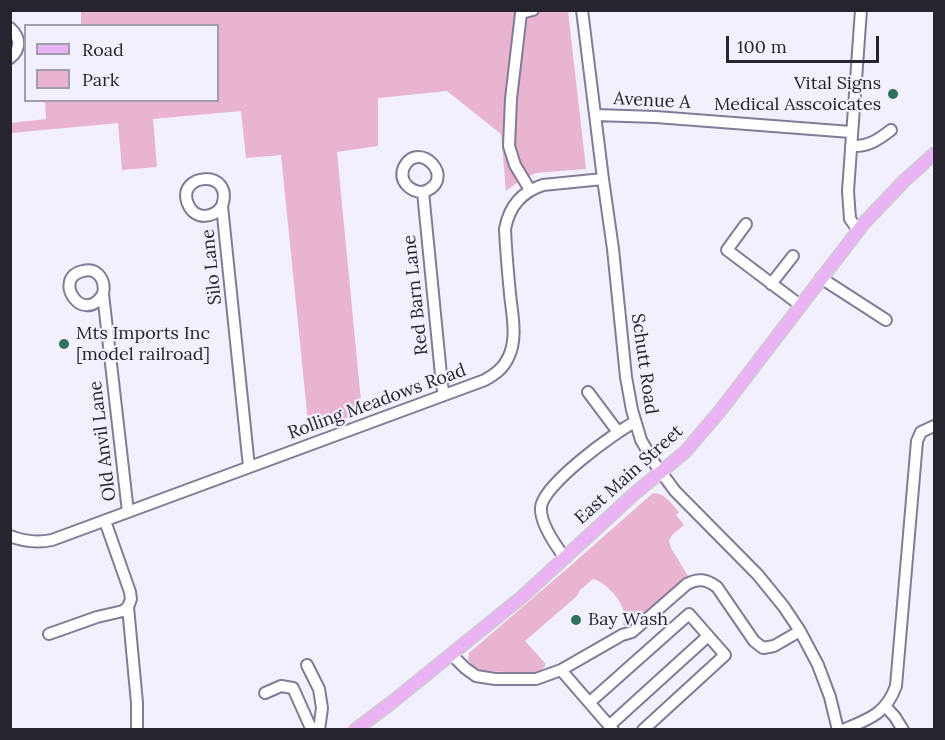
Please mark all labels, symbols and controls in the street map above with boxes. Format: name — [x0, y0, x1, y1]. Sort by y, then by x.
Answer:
legend — [24, 24, 219, 102]
scale bar — [729, 24, 882, 62]
text: 100 m — [737, 35, 787, 58]
text: Road — [82, 38, 124, 61]
text: Park — [82, 68, 119, 91]
place label: Vital Signs Medical Asscoicates — [714, 73, 881, 116]
marker: Vital Signs Medical Asscoicates — [886, 87, 900, 101]
street label: Avenue A — [613, 88, 691, 114]
street label: Silo Lane — [197, 228, 227, 306]
street label: Red Barn Lane — [399, 234, 433, 356]
street label: Schutt Road — [626, 312, 662, 416]
place label: Mts Imports Inc [model railroad] — [76, 323, 210, 366]
marker: Mts Imports Inc [model railroad] — [57, 337, 71, 351]
street label: Rolling Meadows Road — [285, 360, 469, 444]
street label: Old Anvil Lane — [85, 380, 121, 502]
street label: East Main Street — [570, 421, 688, 529]
place label: Bay Wash — [588, 609, 668, 631]
marker: Bay Wash — [569, 613, 583, 627]

